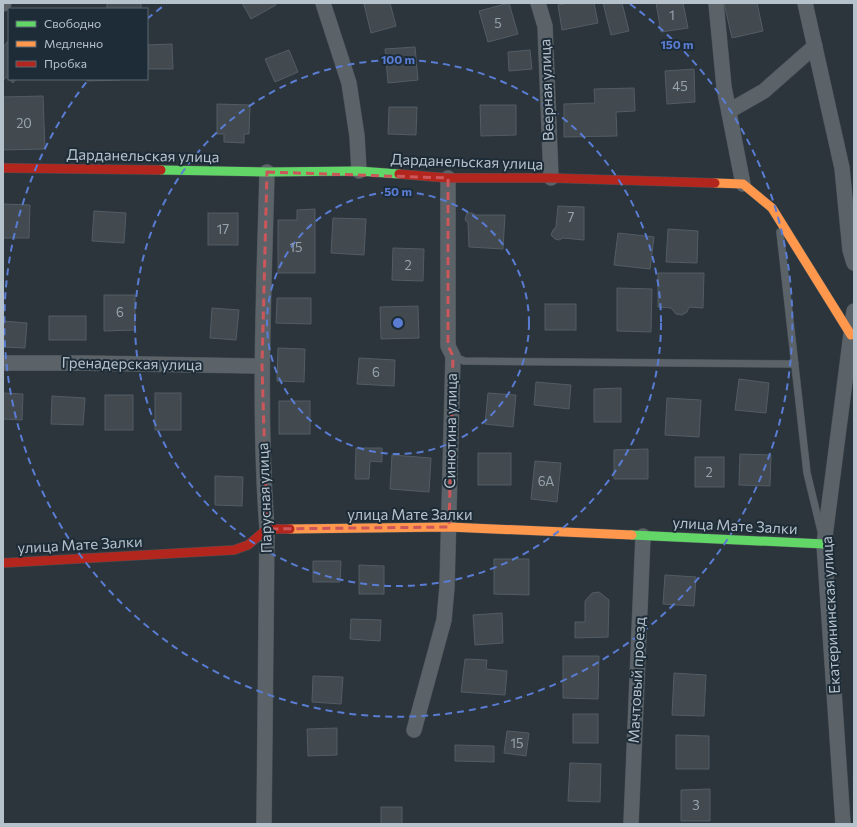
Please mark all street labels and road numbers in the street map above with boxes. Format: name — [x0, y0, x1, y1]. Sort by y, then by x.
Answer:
street label: Веерная улица — [535, 39, 557, 142]
street label: Дарданельская улица — [67, 145, 220, 165]
street label: Дарданельская улица — [390, 149, 544, 173]
street label: Гренадерская улица — [62, 353, 203, 373]
street label: Синютина улица — [440, 373, 460, 489]
street label: Парусная улица — [253, 442, 275, 554]
street label: улица Мате Залки — [347, 505, 473, 523]
street label: улица Мате Залки — [672, 513, 798, 537]
street label: улица Мате Залки — [17, 532, 143, 556]
street label: Екатерининская улица — [817, 536, 843, 694]
street label: Мачтовый проезд — [624, 616, 648, 744]

